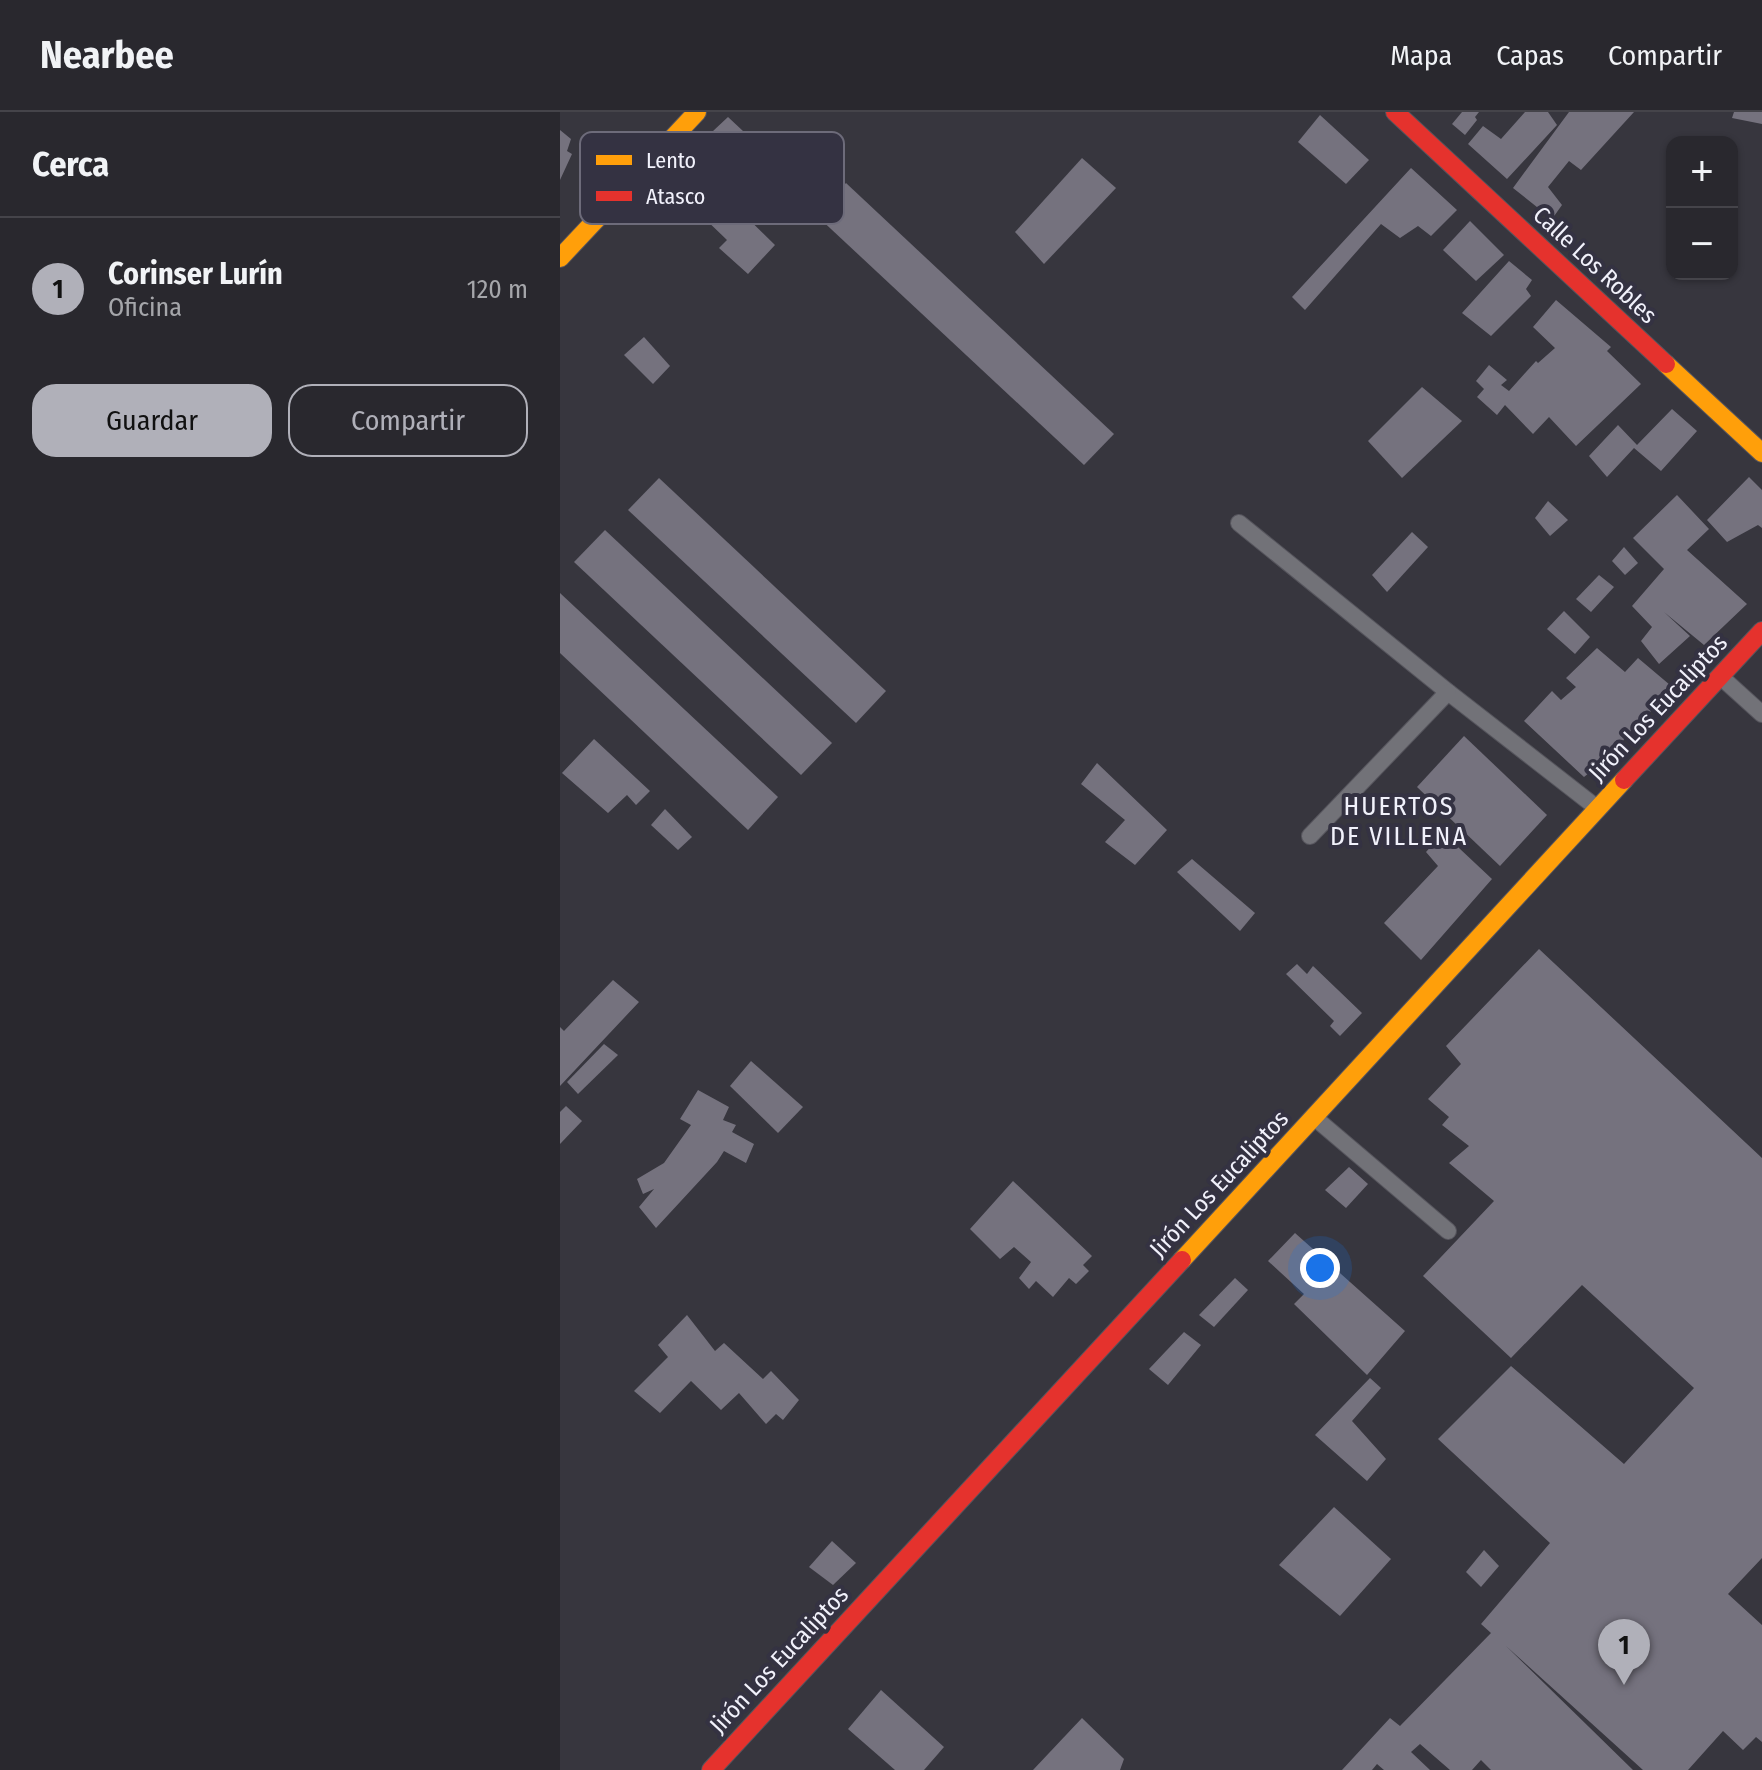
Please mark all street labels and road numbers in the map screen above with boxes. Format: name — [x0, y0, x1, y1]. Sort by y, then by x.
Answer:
street label: Calle Los Robles — [1527, 201, 1663, 329]
street label: Jirón Los Eucaliptos — [1583, 629, 1733, 787]
street label: Jirón Los Eucaliptos — [1144, 1105, 1294, 1263]
street label: Jirón Los Eucaliptos — [704, 1581, 854, 1739]

